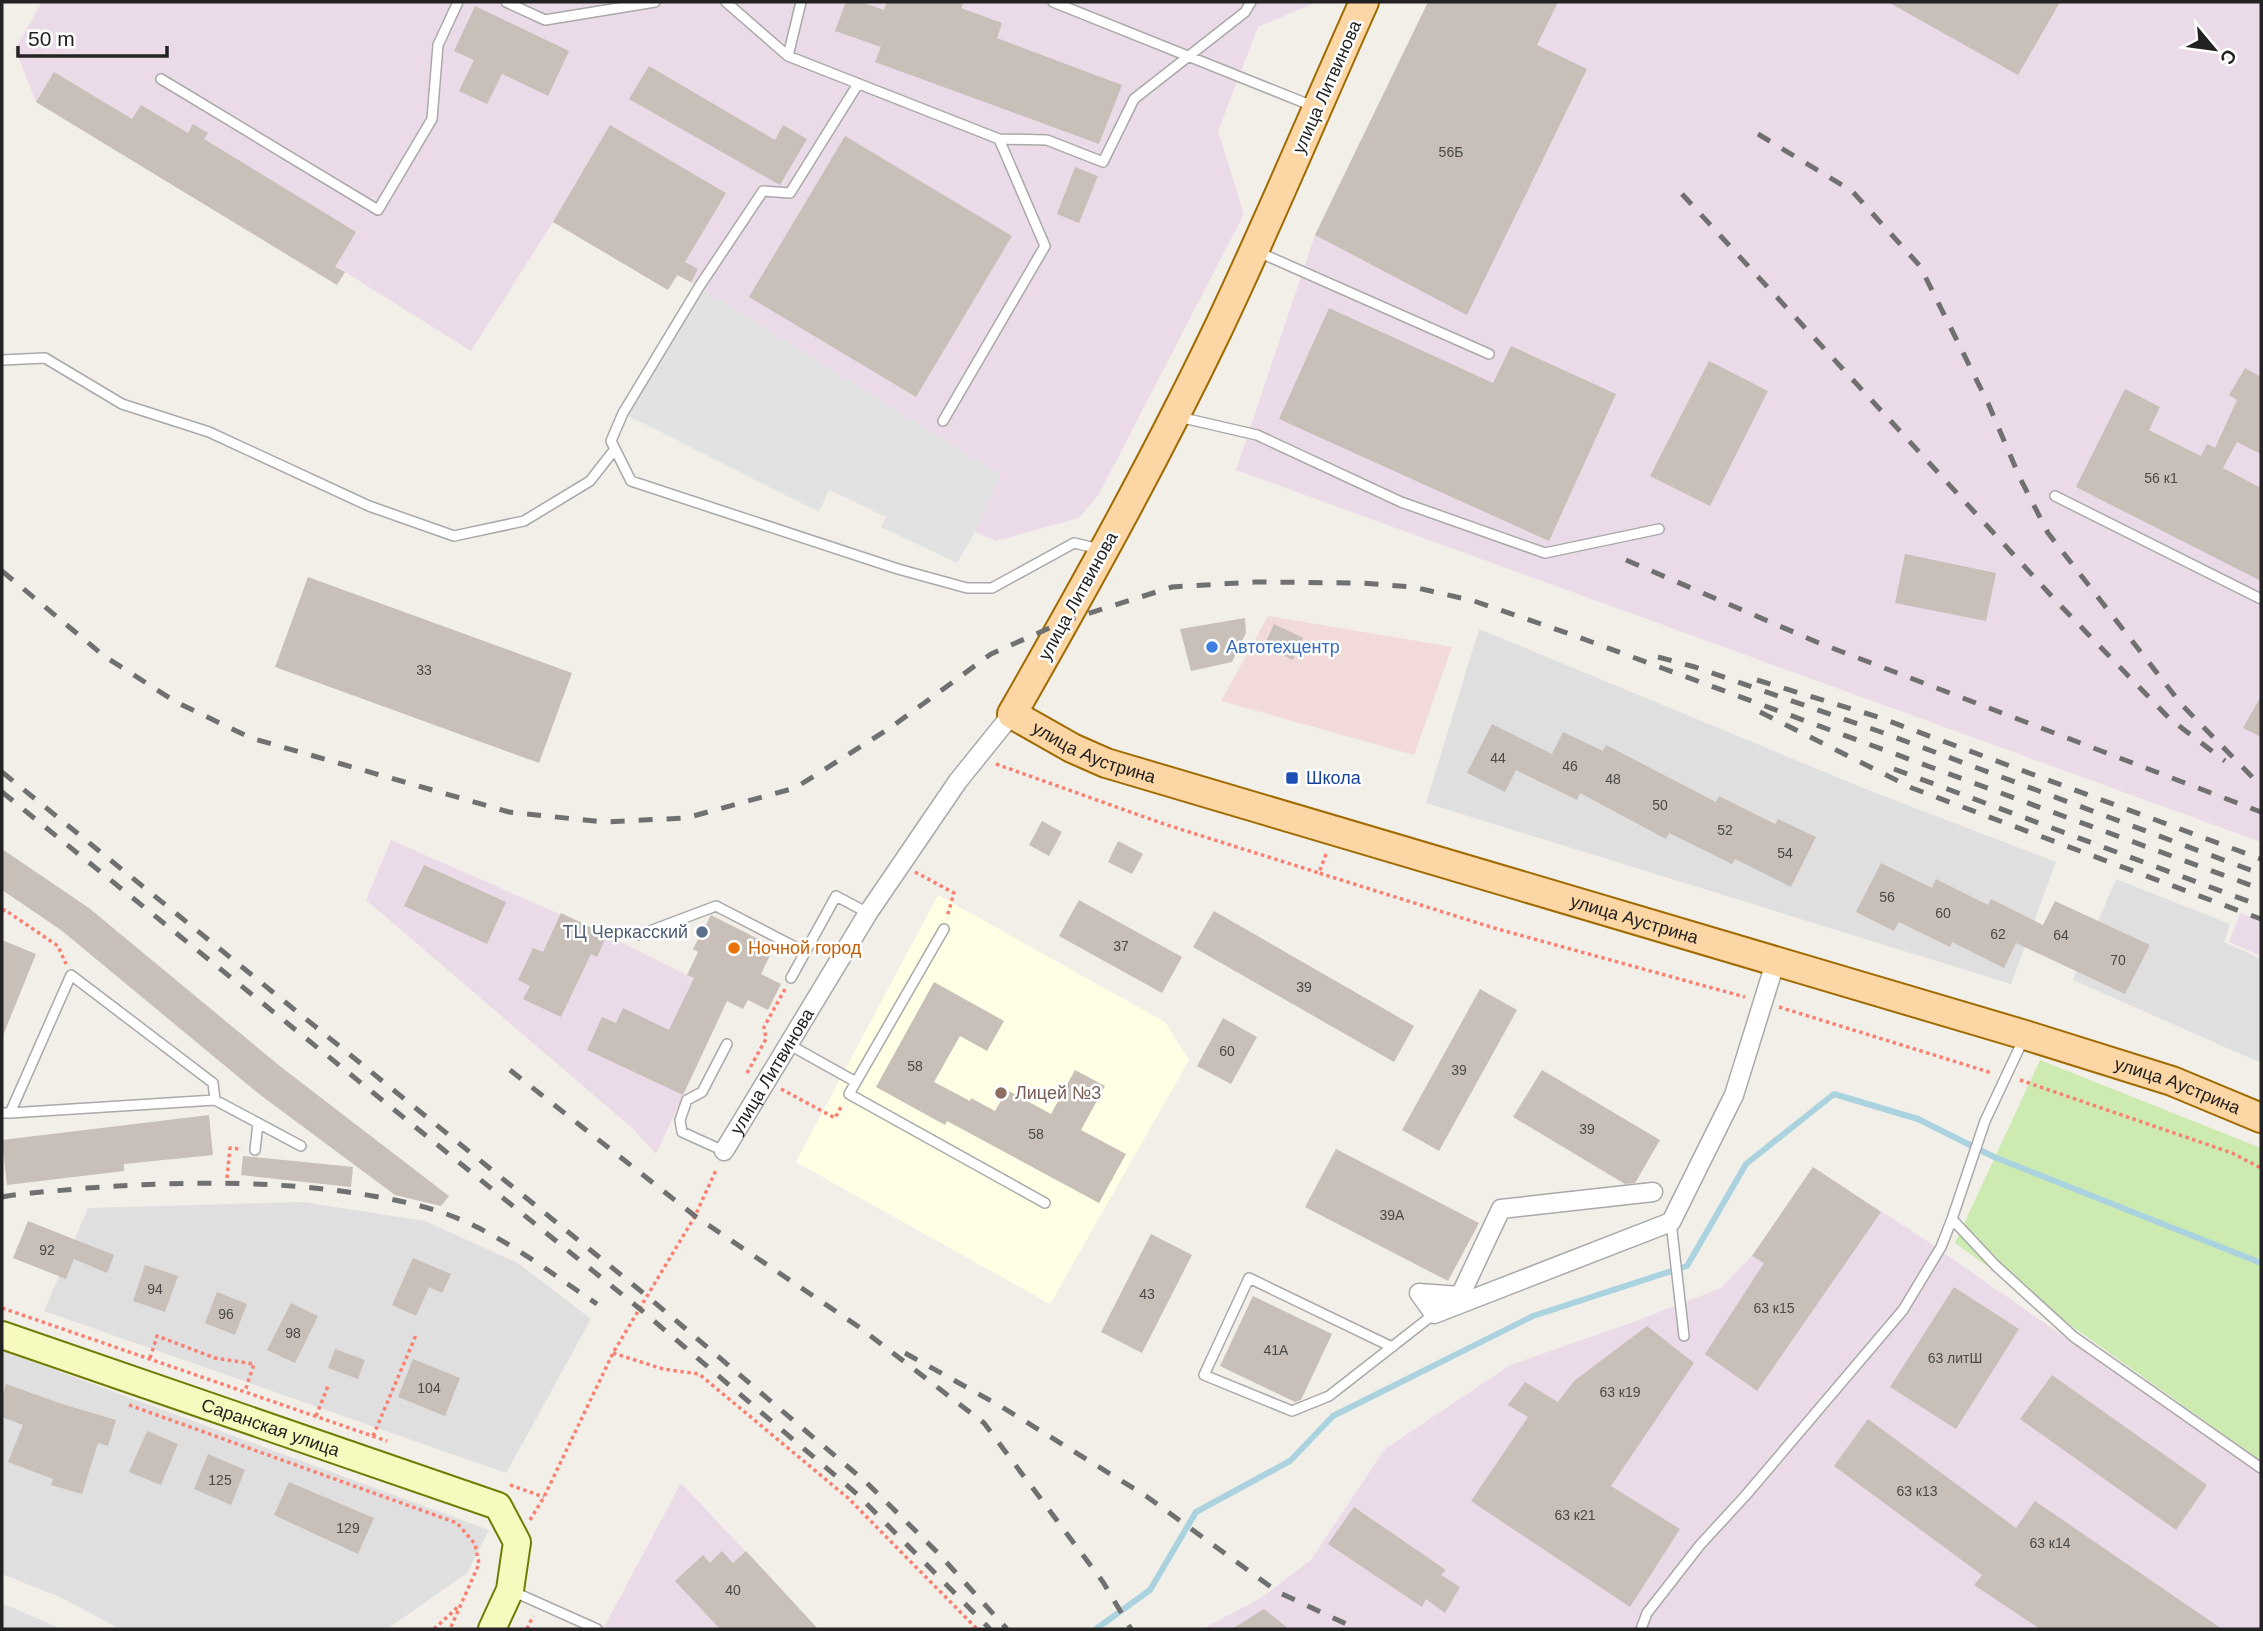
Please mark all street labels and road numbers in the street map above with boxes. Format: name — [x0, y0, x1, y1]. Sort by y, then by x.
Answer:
street label: улица Литвинова — [1289, 16, 1366, 157]
street label: улица Литвинова — [1034, 528, 1122, 664]
street label: улица Аустрина — [1029, 718, 1159, 787]
street label: улица Аустрина — [1568, 891, 1702, 948]
street label: улица Литвинова — [726, 1004, 818, 1138]
street label: улица Аустрина — [2112, 1054, 2244, 1119]
street label: Саранская улица — [199, 1395, 343, 1461]

